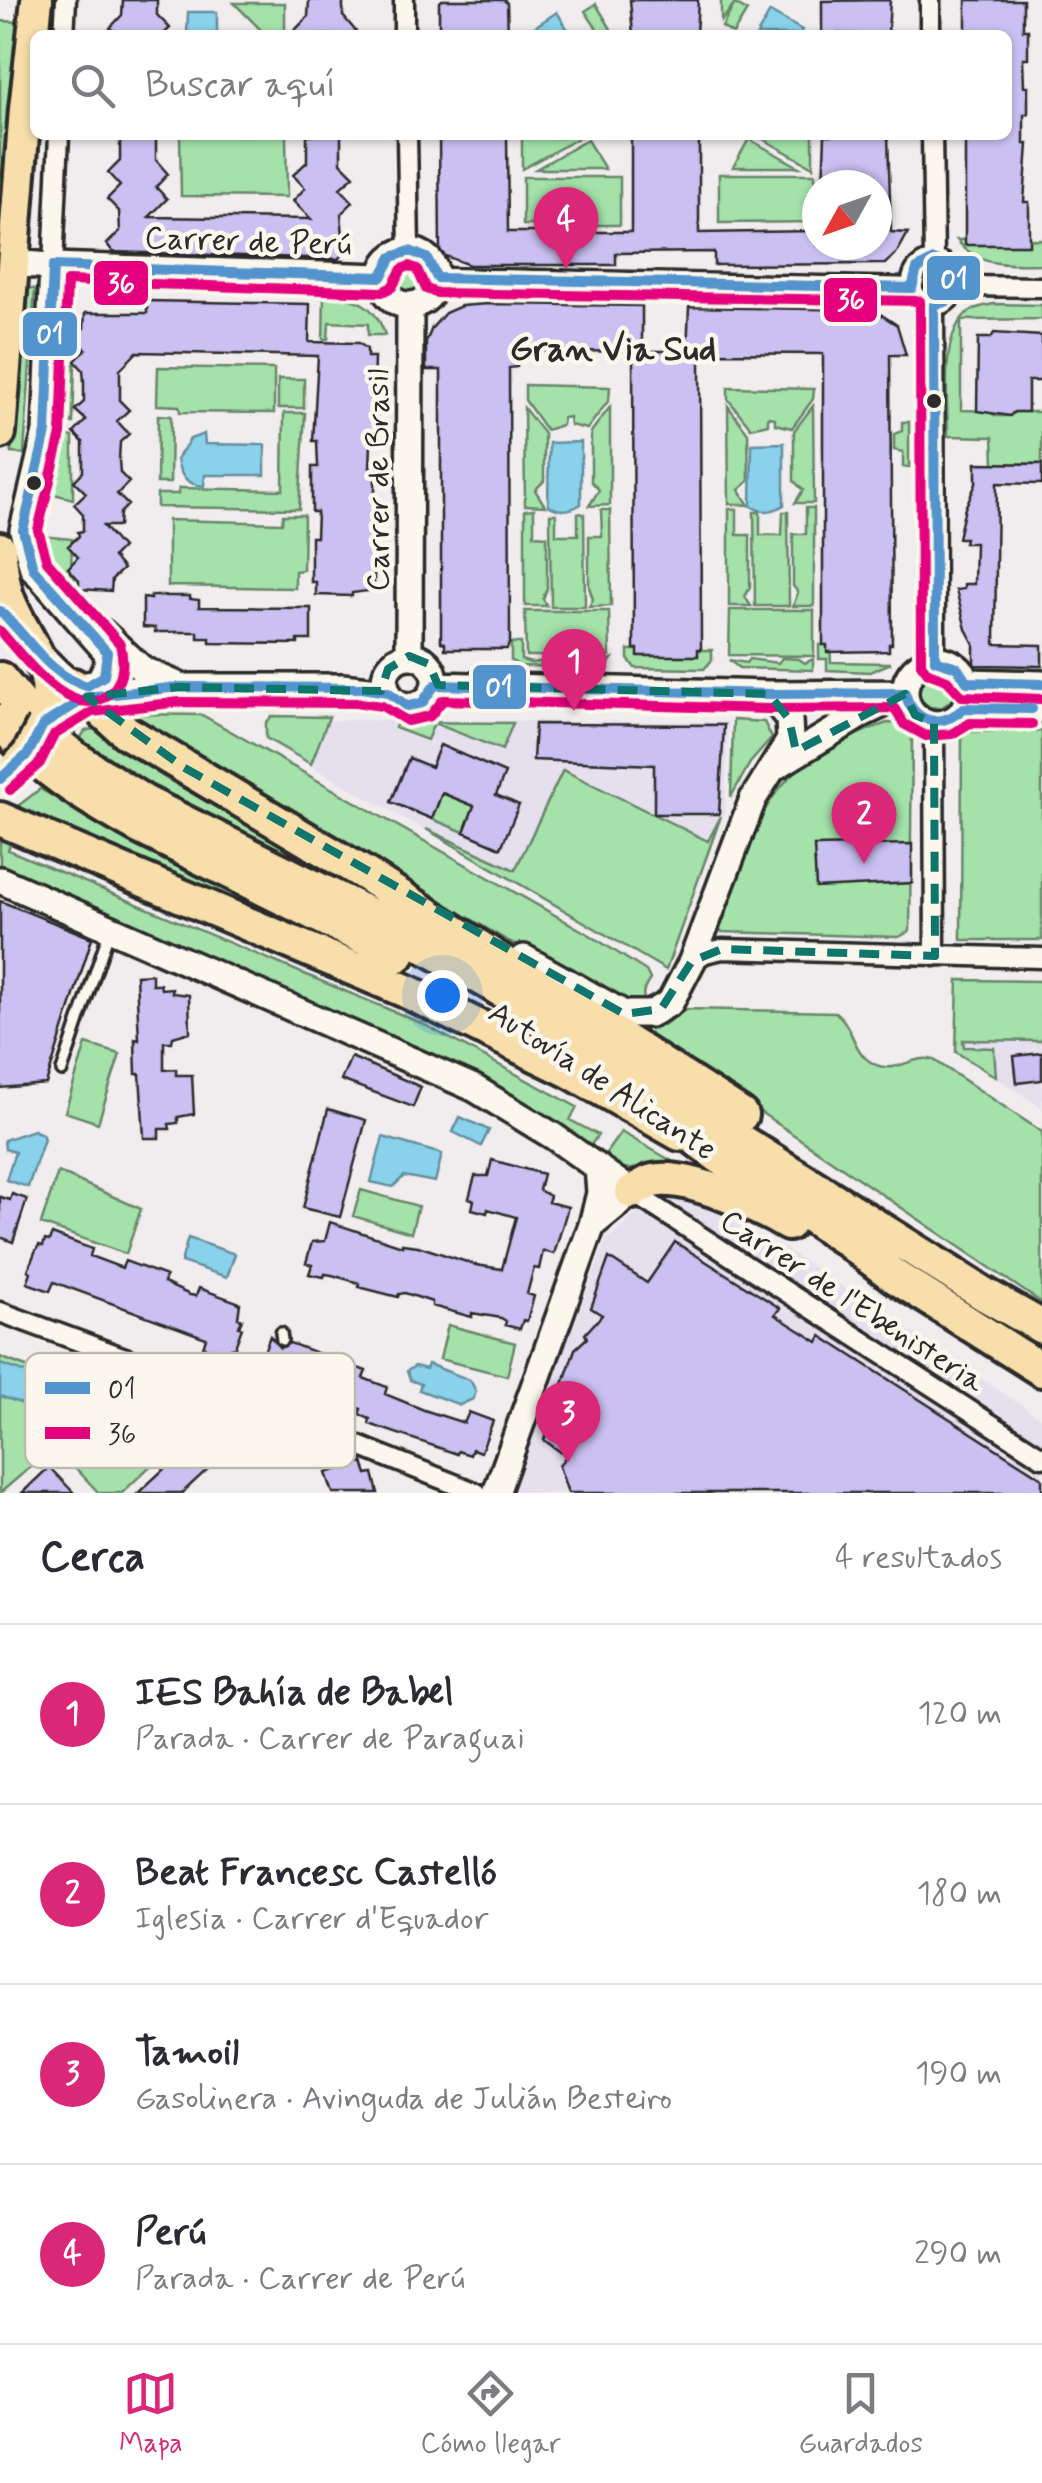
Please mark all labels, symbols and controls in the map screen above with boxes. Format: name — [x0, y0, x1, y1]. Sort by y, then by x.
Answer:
search box — [30, 30, 1012, 140]
icon: search — [65, 58, 120, 113]
text: Buscar aquí — [145, 61, 336, 110]
north arrow — [802, 170, 892, 260]
pin: 4 — [534, 186, 598, 269]
street label: Carrer de Perú — [144, 217, 352, 267]
line badge: 01 — [925, 254, 982, 302]
line badge: 36 — [92, 259, 150, 307]
text: 01 — [940, 262, 968, 299]
text: 36 — [107, 267, 135, 304]
line badge: 36 — [822, 276, 879, 324]
text: 36 — [837, 283, 865, 320]
line badge: 01 — [21, 310, 79, 358]
text: 01 — [36, 317, 64, 354]
district label: Gran Via Sud — [510, 327, 716, 373]
street label: Carrer de Brasil — [358, 368, 400, 592]
unlabelled marker — [924, 391, 944, 411]
unlabelled marker — [24, 473, 44, 493]
pin: 1 — [542, 628, 606, 711]
line badge: 01 — [471, 663, 528, 711]
text: 01 — [485, 670, 513, 707]
pin: 2 — [832, 782, 896, 864]
your location — [417, 970, 468, 1021]
street label: Autovía de Alicante — [480, 992, 724, 1171]
street label: Carrer de l'Ebenisteria — [712, 1200, 993, 1403]
legend — [25, 1353, 355, 1468]
text: 01 — [108, 1372, 136, 1409]
pin: 3 — [536, 1380, 600, 1463]
text: 36 — [108, 1417, 136, 1454]
text: Cerca — [40, 1531, 145, 1586]
text: 4 resultados — [835, 1537, 1002, 1579]
text: IES Bahía de Babel — [135, 1669, 454, 1718]
text: 1 — [65, 1693, 80, 1735]
text: 120 m — [917, 1693, 1002, 1735]
text: Parada · Carrer de Paraguai — [135, 1718, 525, 1760]
text: Beat Francesc Castelló — [135, 1849, 497, 1898]
text: 2 — [65, 1873, 80, 1915]
text: 180 m — [917, 1873, 1002, 1915]
text: Iglesia · Carrer d'Equador — [135, 1898, 489, 1940]
text: Tamoil — [135, 2029, 239, 2078]
text: 3 — [65, 2053, 80, 2095]
text: 190 m — [915, 2053, 1002, 2095]
text: Gasolinera · Avinguda de Julián Besteiro — [135, 2078, 672, 2120]
text: Perú — [135, 2209, 206, 2258]
text: 4 — [63, 2233, 82, 2275]
text: 290 m — [914, 2233, 1002, 2275]
text: Parada · Carrer de Perú — [135, 2258, 465, 2300]
tab: Mapa — [119, 2366, 183, 2463]
tab: Cómo llegar — [421, 2366, 561, 2463]
tab: Guardados — [799, 2366, 923, 2463]

